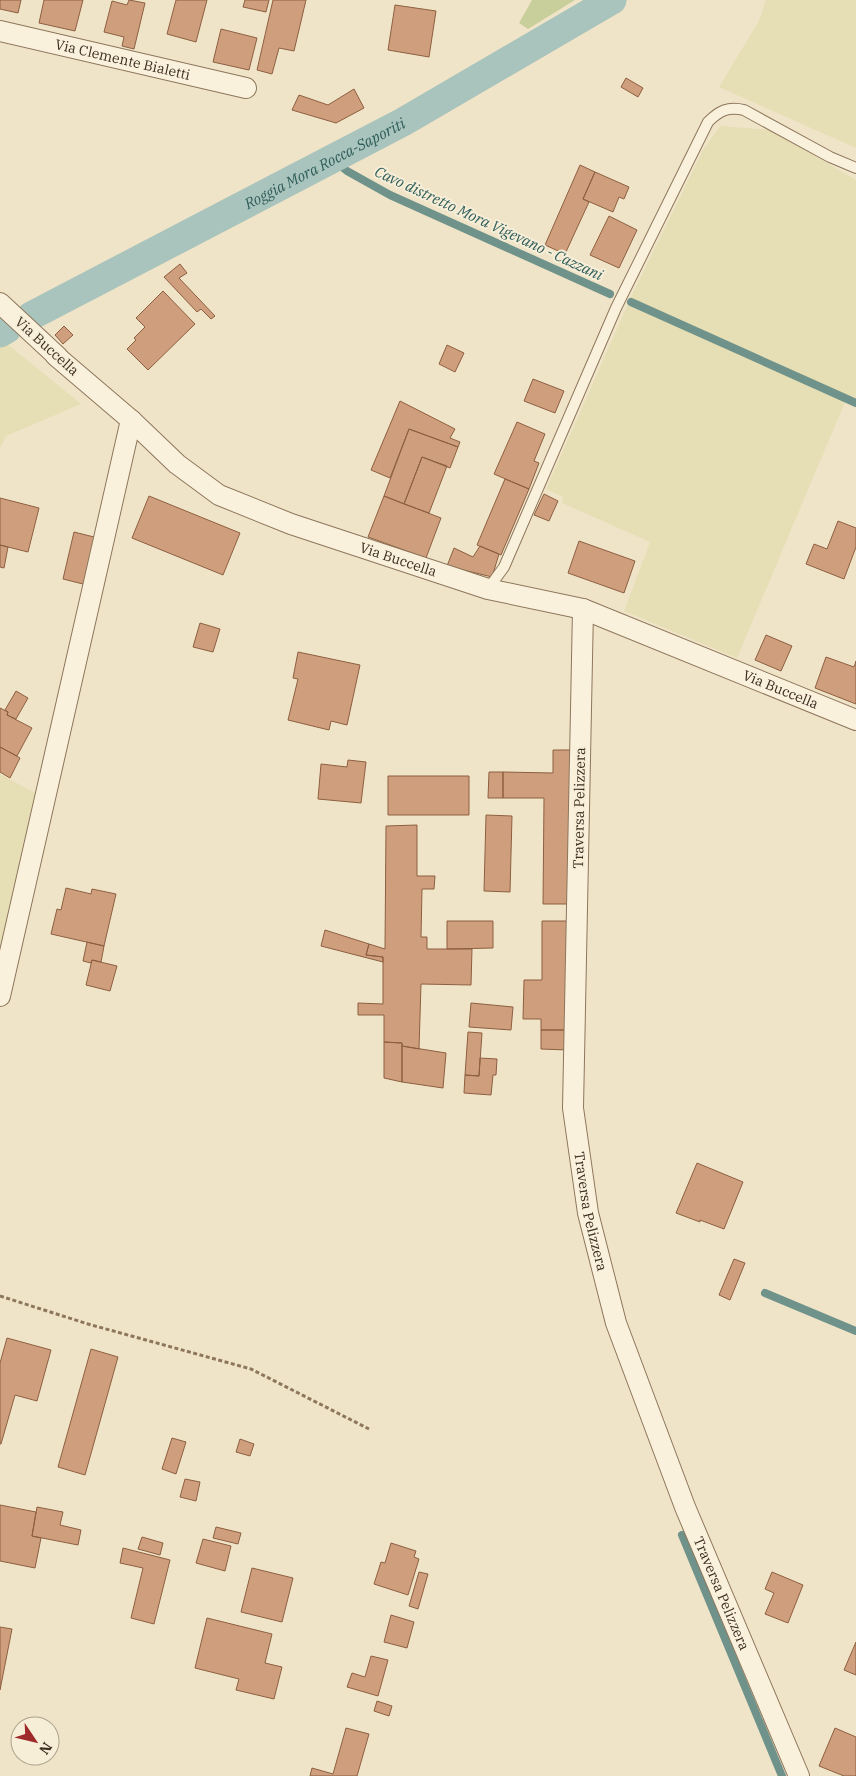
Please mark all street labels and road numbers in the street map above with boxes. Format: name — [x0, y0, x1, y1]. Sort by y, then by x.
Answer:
street label: Via Clemente Bialetti — [53, 35, 192, 84]
street label: Via Buccella — [11, 313, 83, 380]
street label: Via Buccella — [357, 538, 439, 581]
street label: Via Buccella — [740, 666, 821, 713]
street label: Traversa Pelizzera — [569, 747, 589, 869]
street label: Traversa Pelizzera — [570, 1150, 612, 1273]
street label: Traversa Pelizzera — [690, 1534, 754, 1653]

